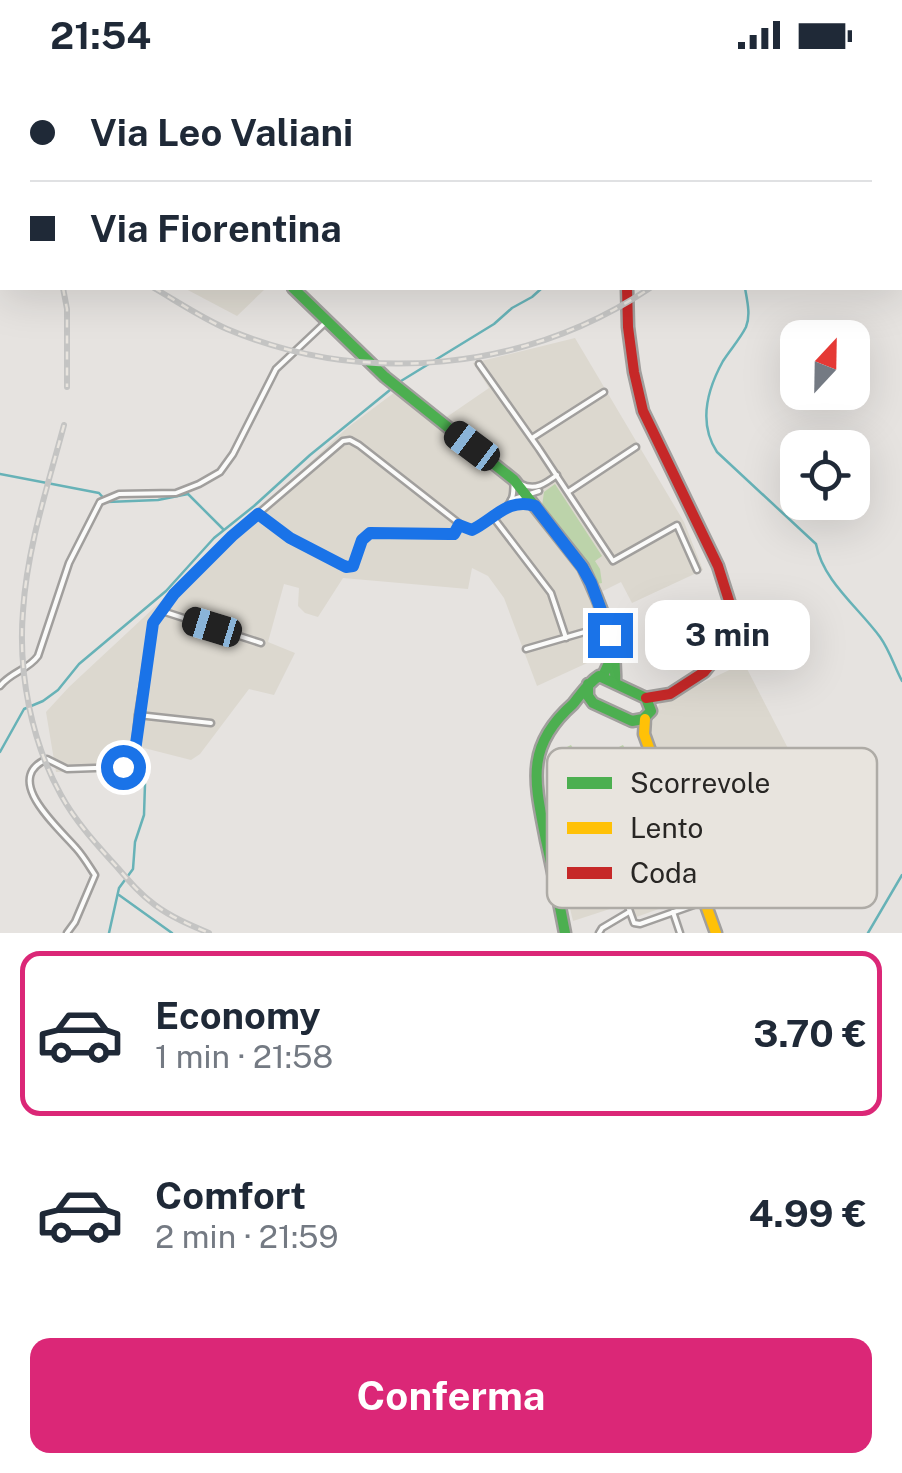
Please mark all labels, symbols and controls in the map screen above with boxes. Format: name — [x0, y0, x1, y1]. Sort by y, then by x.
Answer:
text: 21:54 — [50, 13, 151, 58]
text: Via Leo Valiani — [90, 110, 353, 155]
text: Via Fiorentina — [90, 206, 342, 251]
north arrow — [780, 320, 870, 410]
map controls — [780, 320, 870, 520]
car — [439, 416, 505, 476]
button: locate — [780, 430, 870, 520]
callout: 3 min — [645, 600, 810, 670]
car — [179, 604, 245, 650]
route end — [588, 613, 633, 658]
text: 3 min — [685, 616, 770, 653]
route start — [101, 745, 146, 790]
legend — [547, 748, 877, 908]
text: Scorrevole — [630, 766, 770, 799]
text: Lento — [630, 811, 703, 844]
text: Coda — [630, 856, 697, 889]
icon: car — [35, 989, 125, 1079]
text: Economy — [155, 993, 321, 1038]
text: 3.70 € — [753, 1011, 867, 1056]
text: 1 min · 21:58 — [155, 1038, 333, 1075]
icon: car — [35, 1169, 125, 1259]
text: Comfort — [155, 1173, 306, 1218]
text: 4.99 € — [749, 1191, 867, 1236]
text: 2 min · 21:59 — [155, 1218, 339, 1255]
button: Conferma — [30, 1338, 872, 1453]

